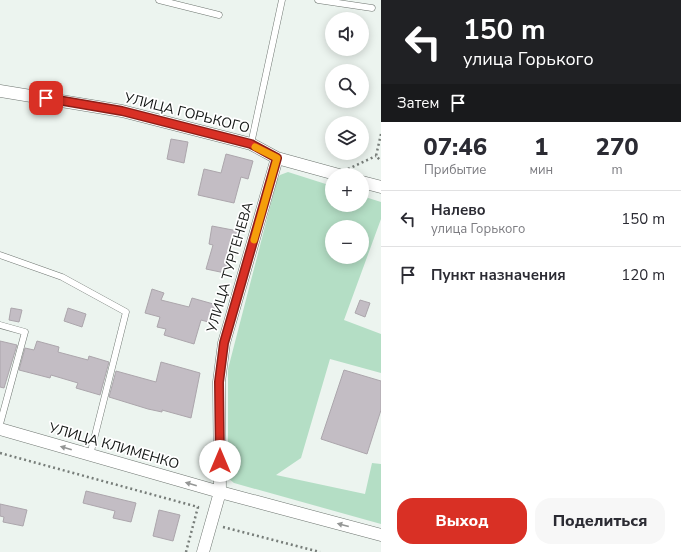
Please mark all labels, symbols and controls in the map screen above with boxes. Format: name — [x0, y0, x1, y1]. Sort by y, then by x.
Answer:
text: 150 m — [463, 11, 546, 49]
map controls — [325, 12, 369, 264]
button: sound — [325, 12, 369, 56]
icon: left — [397, 16, 449, 68]
text: улица Горького — [463, 47, 594, 71]
button: search — [325, 64, 369, 108]
pin — [29, 81, 63, 115]
icon: arrive — [35, 87, 57, 109]
street label: УЛИЦА ГОРЬКОГО — [121, 88, 252, 138]
icon: arrive — [447, 92, 469, 114]
text: Затем — [397, 93, 439, 113]
button: layers — [325, 116, 369, 160]
text: 07:46 — [423, 131, 487, 163]
text: 1 — [534, 131, 549, 163]
text: 270 — [595, 131, 639, 163]
text: Прибытие — [424, 161, 486, 179]
text: мин — [529, 161, 553, 179]
text: m — [612, 161, 623, 179]
button: + — [325, 168, 369, 212]
street label: УЛИЦА ТУРГЕНЕВА — [202, 199, 258, 335]
text: Налево — [431, 200, 486, 220]
icon: left — [397, 208, 419, 230]
text: 150 m — [621, 209, 665, 229]
button: − — [325, 220, 369, 264]
text: улица Горького — [431, 220, 525, 238]
icon: arrive — [397, 264, 419, 286]
text: Пункт назначения — [431, 265, 566, 285]
text: 120 m — [621, 265, 665, 285]
street label: УЛИЦА КЛИМЕНКО — [46, 418, 181, 474]
position arrow — [199, 440, 241, 482]
one-way arrow — [60, 445, 72, 451]
one-way arrow — [185, 481, 197, 487]
button: Выход — [397, 498, 527, 544]
button: Поделиться — [535, 498, 665, 544]
one-way arrow — [337, 522, 349, 528]

